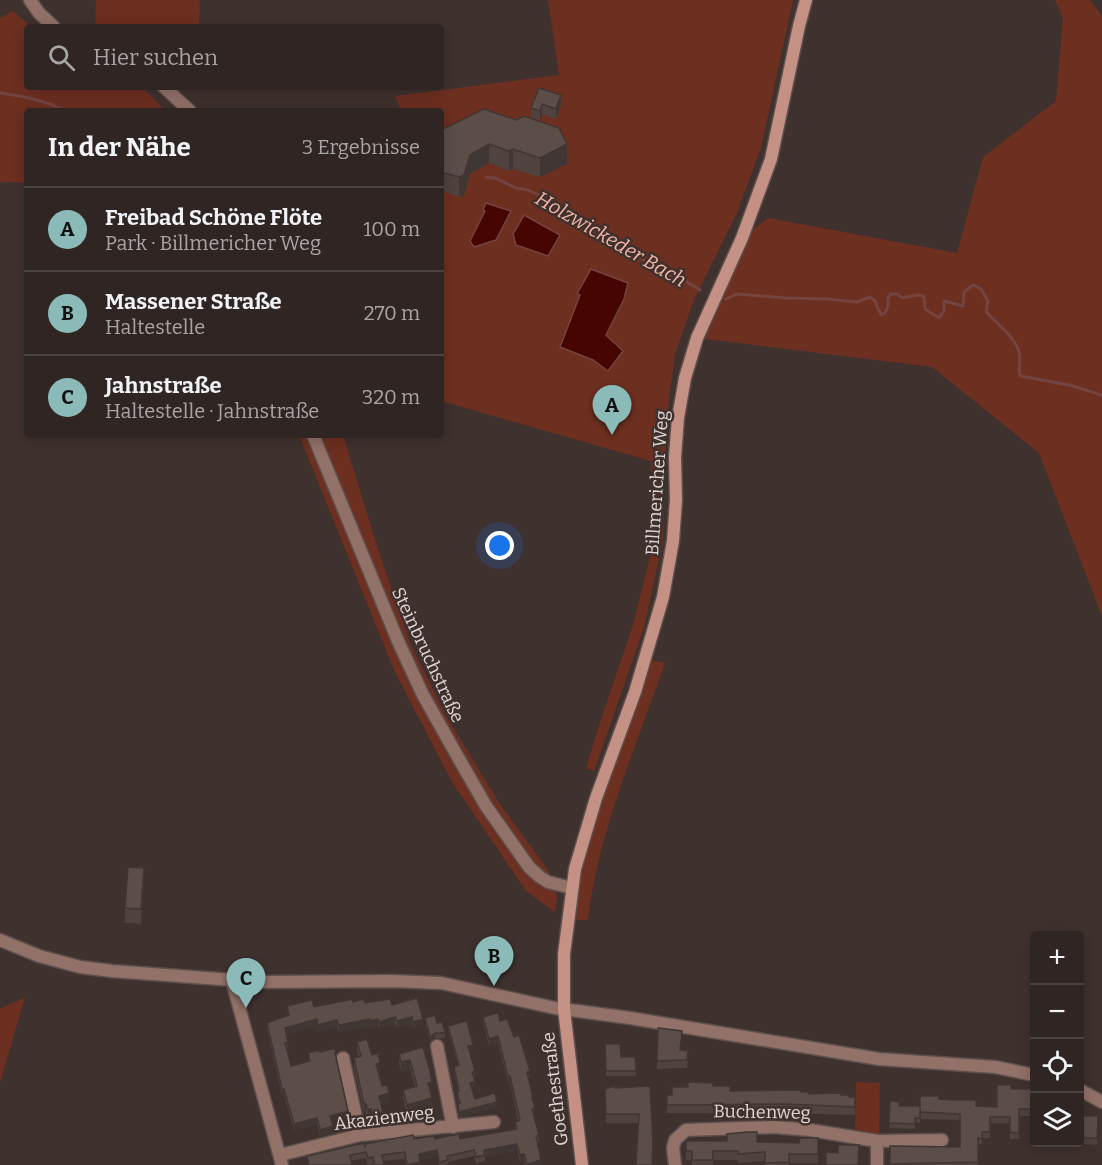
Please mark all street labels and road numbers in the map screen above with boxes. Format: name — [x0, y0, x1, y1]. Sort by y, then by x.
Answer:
street label: Billmericher Weg — [641, 410, 673, 556]
street label: Steinbruchstraße — [387, 584, 469, 726]
street label: Goethestraße — [537, 1031, 573, 1147]
street label: Buchenweg — [713, 1100, 811, 1124]
street label: Akazienweg — [333, 1101, 435, 1135]

